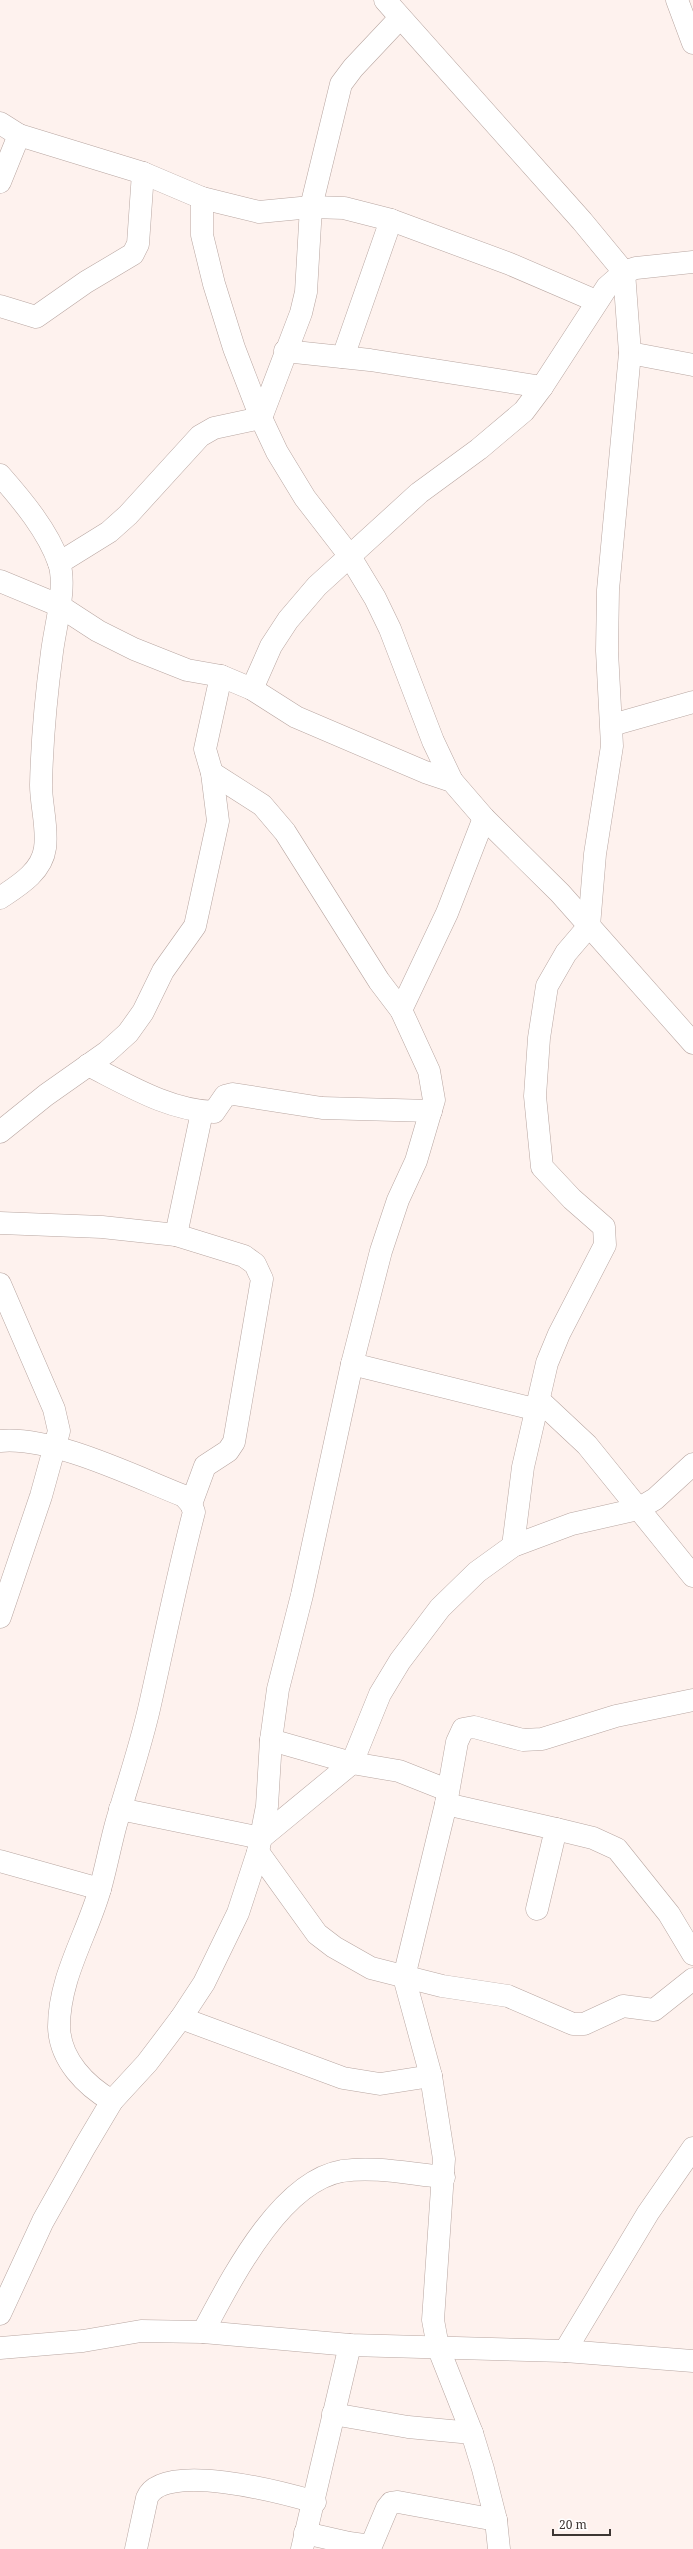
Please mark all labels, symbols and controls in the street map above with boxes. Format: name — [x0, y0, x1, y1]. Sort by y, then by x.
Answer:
scale bar — [553, 2511, 610, 2537]
text: 20 m — [559, 2516, 587, 2533]

